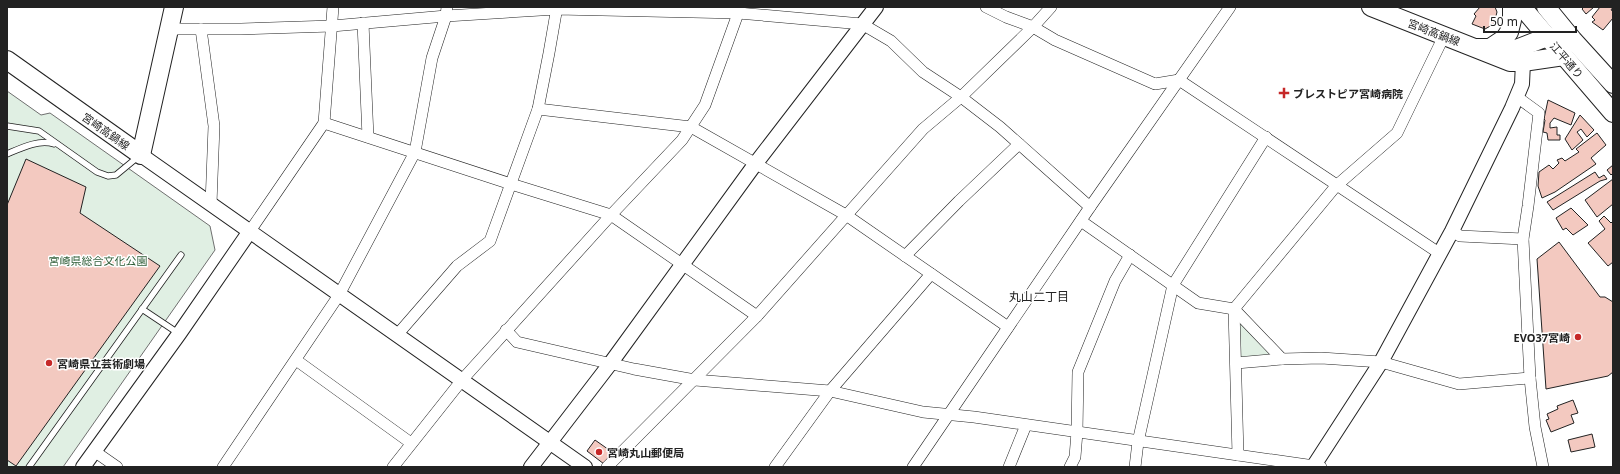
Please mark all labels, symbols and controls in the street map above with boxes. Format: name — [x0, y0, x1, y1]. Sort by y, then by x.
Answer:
scale bar — [1484, 8, 1576, 34]
text: 50 m — [1490, 13, 1518, 30]
street label: 宮崎高鍋線 — [1406, 15, 1462, 49]
street label: 江平通り — [1547, 38, 1587, 82]
place label: ブレストピア宮崎病院 — [1293, 86, 1403, 101]
marker: ブレストピア宮崎病院 — [1278, 87, 1290, 99]
street label: 宮崎高鍋線 — [79, 109, 133, 153]
park label: 宮崎県総合文化公園 — [49, 253, 148, 268]
district label: 丸山二丁目 — [1009, 288, 1069, 305]
place label: EVO37宮崎 — [1514, 330, 1570, 345]
marker: EVO37宮崎 — [1573, 332, 1583, 342]
place label: 宮崎県立芸術劇場 — [57, 356, 145, 371]
marker: 宮崎県立芸術劇場 — [44, 358, 54, 368]
place label: 宮崎丸山郵便局 — [607, 445, 684, 460]
marker: 宮崎丸山郵便局 — [594, 447, 604, 457]

